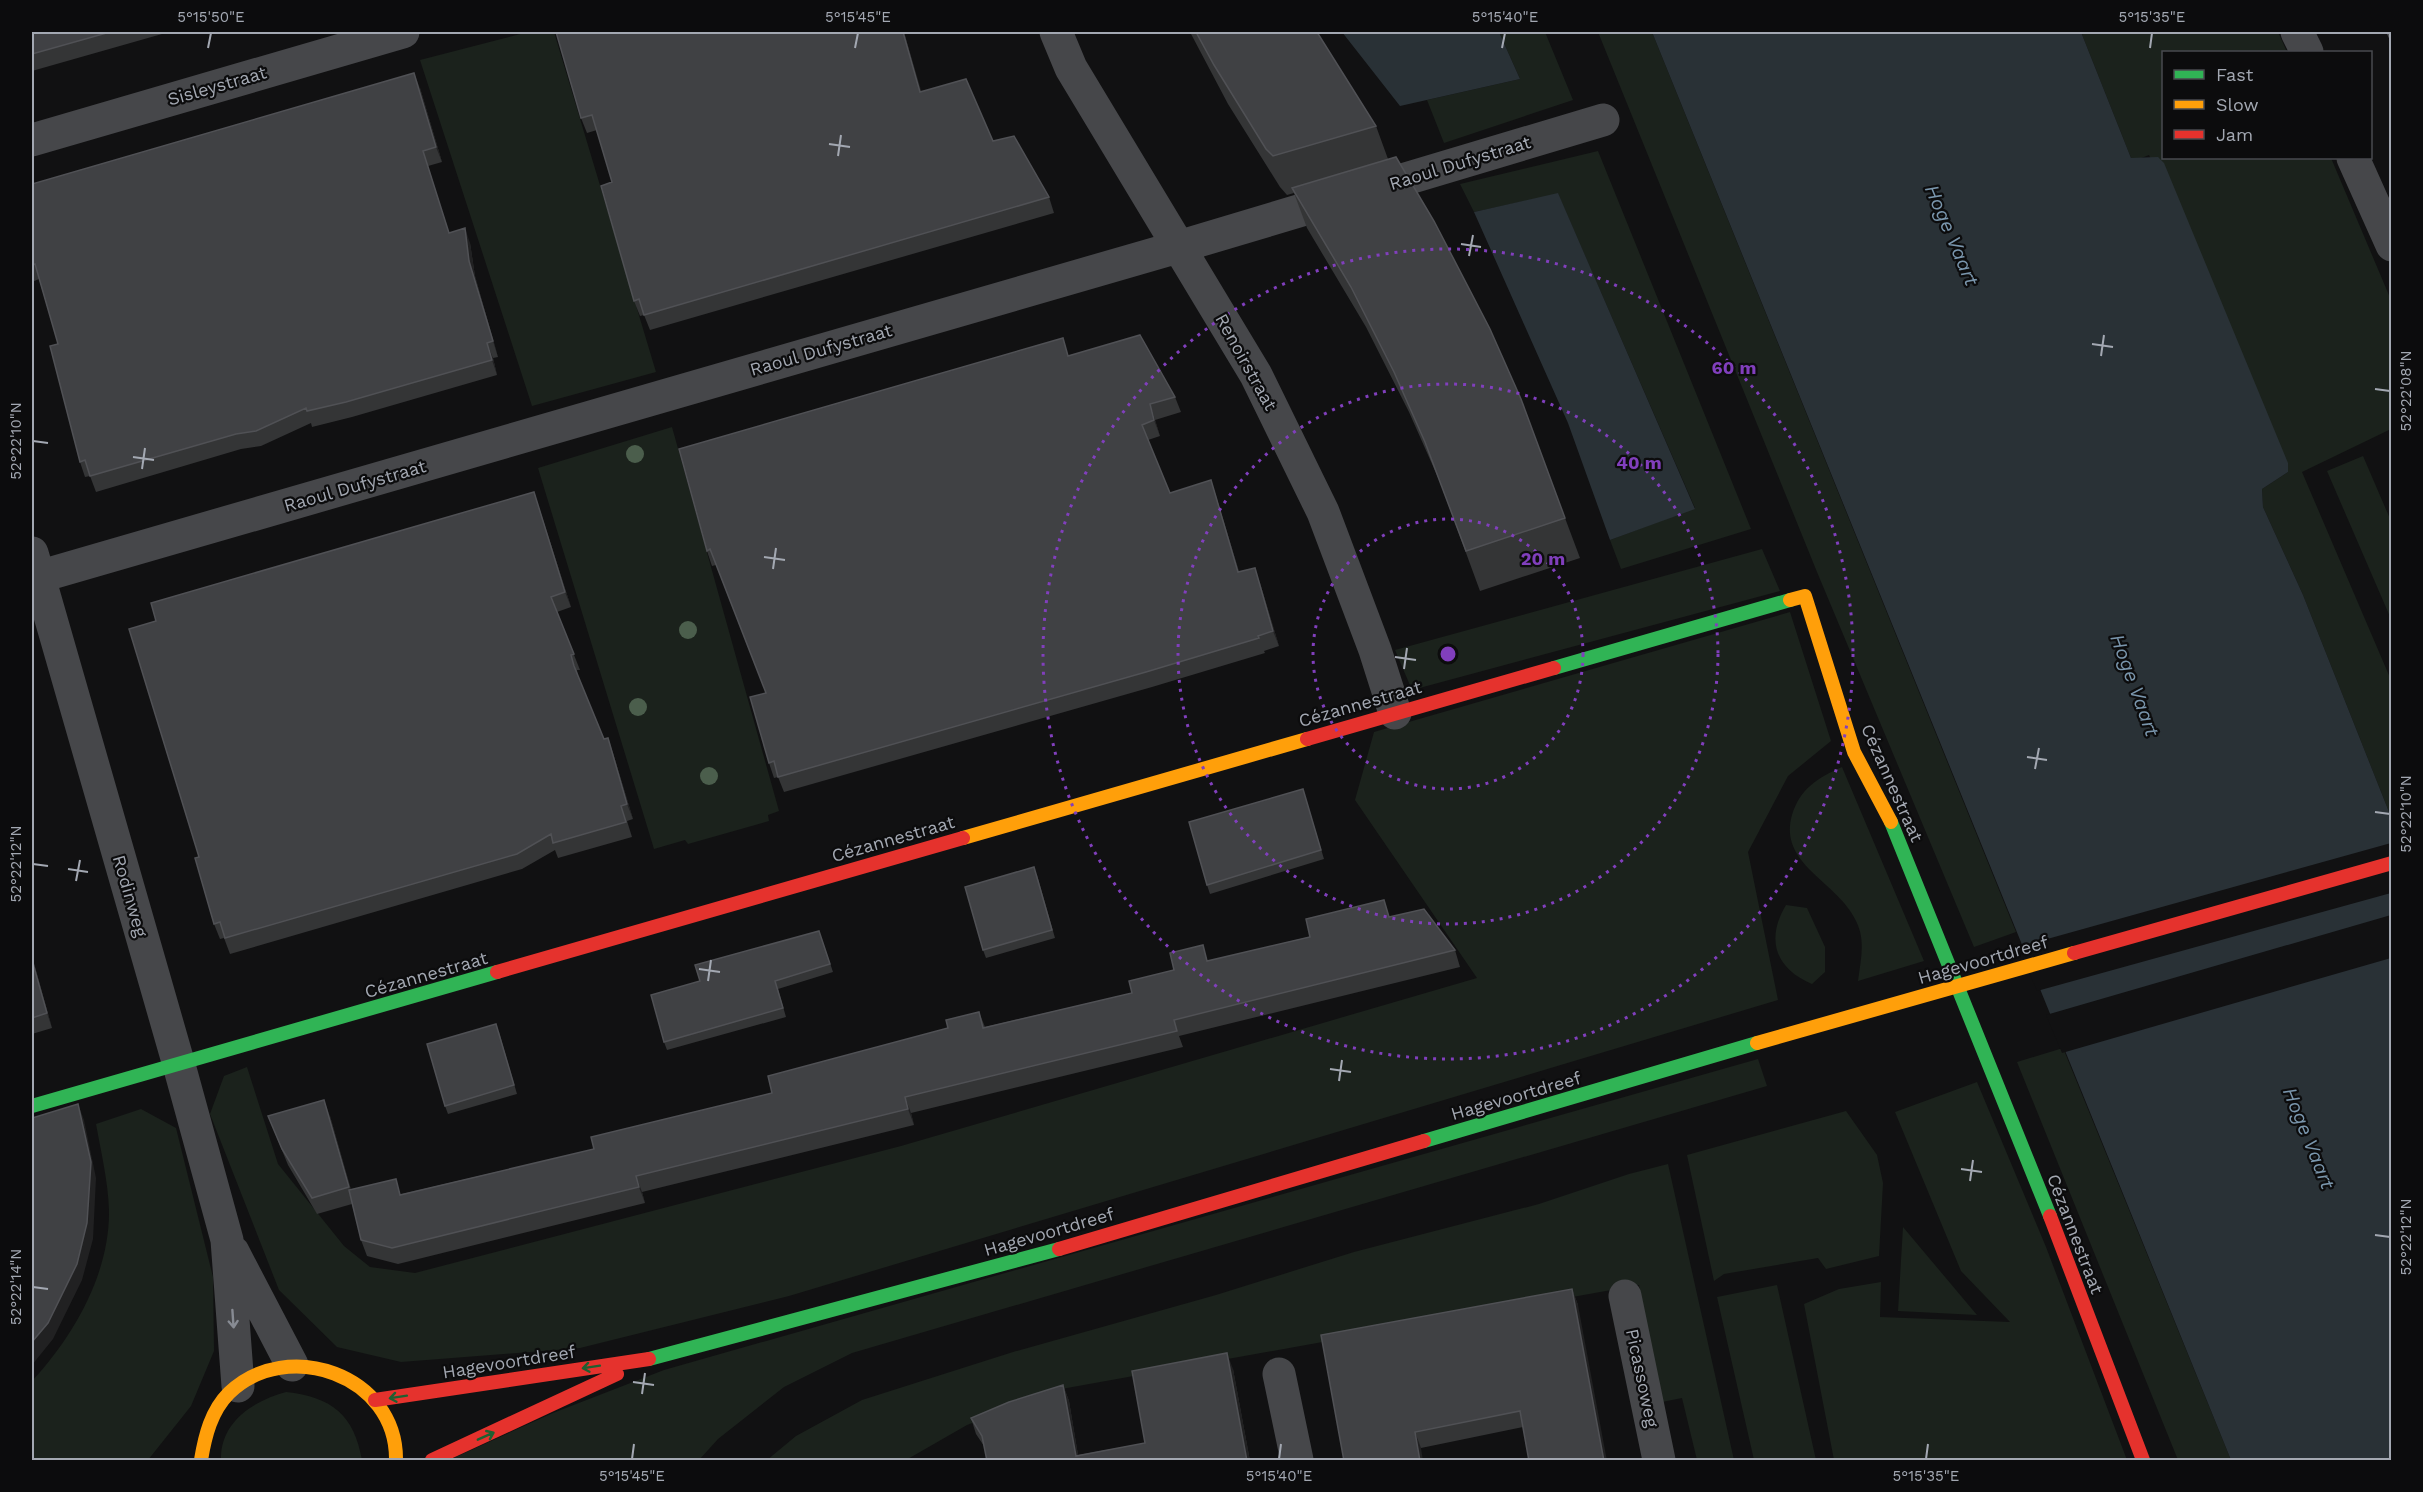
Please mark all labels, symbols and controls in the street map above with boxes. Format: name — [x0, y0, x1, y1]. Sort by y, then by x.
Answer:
text: 5°15'50"E — [177, 8, 245, 26]
text: 5°15'45"E — [825, 8, 891, 26]
text: 5°15'40"E — [1472, 8, 1538, 26]
text: 5°15'35"E — [2119, 8, 2185, 26]
legend — [2162, 51, 2372, 159]
street label: Sisleystraat — [165, 61, 269, 110]
text: Fast — [2216, 64, 2254, 85]
text: Slow — [2216, 94, 2259, 115]
text: Jam — [2216, 124, 2253, 145]
street label: Raoul Dufystraat — [1387, 131, 1534, 194]
water label: Hoge Vaart — [1920, 181, 1984, 290]
street label: Renoirstraat — [1211, 310, 1282, 414]
street label: Raoul Dufystraat — [747, 319, 895, 380]
text: 52°22'08"N — [2397, 350, 2415, 432]
text: 60 m — [1712, 357, 1756, 378]
text: 52°22'10"N — [7, 402, 25, 480]
text: 40 m — [1616, 452, 1662, 473]
street label: Raoul Dufystraat — [281, 455, 429, 516]
text: 20 m — [1521, 548, 1565, 569]
water label: Hoge Vaart — [2105, 630, 2165, 740]
centre of rings — [1438, 644, 1458, 664]
street label: Cézannestraat — [1296, 676, 1424, 731]
street label: Cézannestraat — [1857, 721, 1928, 845]
text: 52°22'10"N — [2397, 775, 2415, 853]
street label: Cézannestraat — [829, 811, 957, 866]
text: 52°22'12"N — [7, 825, 25, 903]
street label: Rodinweg — [109, 852, 152, 940]
street label: Hagevoortdreef — [1915, 931, 2050, 988]
street label: Cézannestraat — [362, 947, 490, 1002]
street label: Hagevoortdreef — [1448, 1067, 1583, 1124]
water label: Hoge Vaart — [2278, 1084, 2341, 1193]
street label: Cézannestraat — [2043, 1171, 2108, 1297]
text: 52°22'12"N — [2397, 1198, 2415, 1276]
street label: Hagevoortdreef — [981, 1203, 1116, 1260]
text: 52°22'14"N — [7, 1249, 25, 1325]
one-way arrow — [227, 1309, 238, 1329]
street label: Picassoweg — [1622, 1327, 1663, 1430]
street label: Hagevoortdreef — [441, 1341, 577, 1382]
one-way arrow — [581, 1362, 601, 1373]
one-way arrow — [389, 1391, 408, 1402]
one-way arrow — [476, 1430, 494, 1442]
text: 5°15'45"E — [599, 1467, 665, 1485]
text: 5°15'40"E — [1246, 1467, 1312, 1485]
text: 5°15'35"E — [1893, 1467, 1959, 1485]

